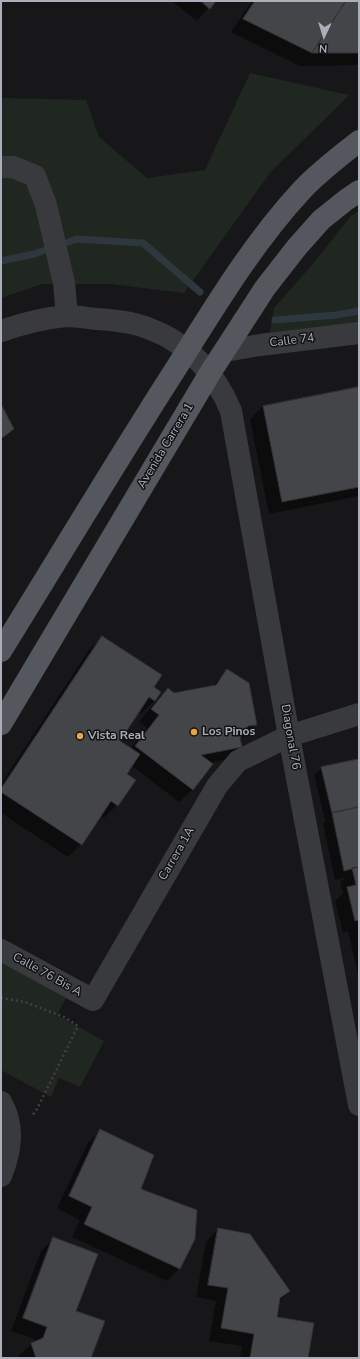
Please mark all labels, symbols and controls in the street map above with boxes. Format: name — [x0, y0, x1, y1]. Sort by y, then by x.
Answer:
north arrow — [304, 16, 344, 56]
text: N — [319, 41, 328, 56]
street label: Calle 74 — [269, 331, 315, 351]
street label: Avenida Carrera 1 — [135, 401, 197, 491]
street label: Diagonal 76 — [277, 703, 303, 771]
place label: Los Pinos — [202, 725, 255, 739]
marker: Los Pinos — [189, 727, 199, 737]
place label: Vista Real — [88, 729, 145, 743]
marker: Vista Real — [75, 731, 85, 741]
street label: Carrera 1A — [156, 825, 198, 883]
street label: Calle 76 Bis A — [10, 950, 84, 1000]

